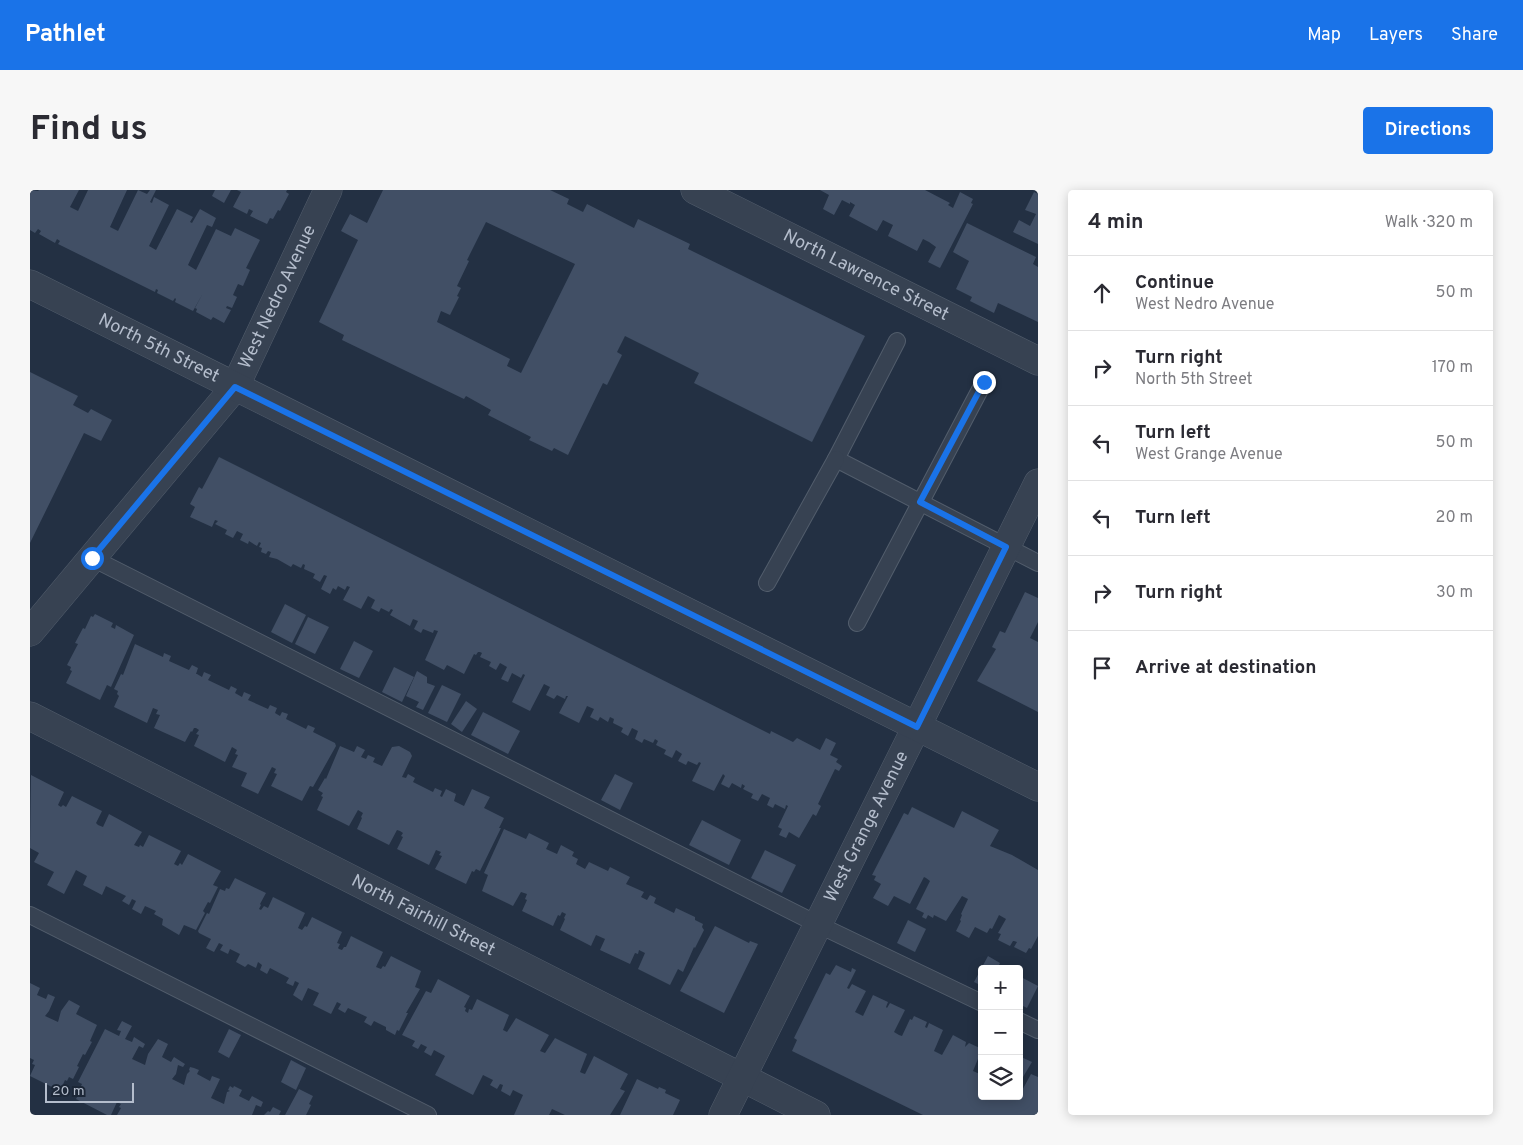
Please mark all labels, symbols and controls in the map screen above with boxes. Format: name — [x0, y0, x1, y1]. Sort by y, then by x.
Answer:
text: Pathlet — [25, 20, 106, 50]
text: Map — [1307, 24, 1341, 47]
text: Layers — [1369, 24, 1423, 47]
text: Share — [1451, 24, 1498, 47]
button: Directions — [1363, 107, 1493, 154]
text: Find us — [30, 108, 148, 152]
text: 4 min — [1088, 209, 1144, 236]
text: Walk · 320 m — [1385, 213, 1473, 233]
street label: West Nedro Avenue — [234, 221, 321, 373]
street label: North Lawrence Street — [779, 224, 953, 326]
text: Continue — [1135, 271, 1214, 295]
icon: ahead — [1088, 279, 1116, 307]
text: 50 m — [1436, 283, 1473, 303]
text: West Nedro Avenue — [1135, 295, 1274, 315]
street label: North 5th Street — [94, 308, 223, 388]
text: Turn right — [1135, 346, 1223, 370]
icon: right — [1088, 354, 1116, 382]
text: 170 m — [1432, 358, 1473, 378]
text: North 5th Street — [1135, 370, 1253, 390]
route end — [973, 371, 996, 394]
text: Turn left — [1135, 421, 1211, 445]
icon: left — [1088, 429, 1116, 457]
text: 50 m — [1436, 433, 1473, 453]
text: West Grange Avenue — [1135, 445, 1283, 465]
icon: left — [1088, 504, 1116, 532]
text: Turn left — [1135, 506, 1211, 530]
text: 20 m — [1436, 508, 1473, 528]
route start — [81, 547, 104, 570]
icon: right — [1088, 579, 1116, 607]
text: Turn right — [1135, 581, 1223, 605]
text: 30 m — [1436, 583, 1473, 603]
icon: arrive — [1088, 654, 1116, 682]
text: Arrive at destination — [1135, 656, 1316, 680]
street label: West Grange Avenue — [819, 747, 914, 906]
street label: North Fairhill Street — [347, 869, 499, 962]
map controls — [978, 965, 1023, 1100]
button: + — [978, 965, 1023, 1010]
button: − — [978, 1010, 1023, 1055]
button: layers — [978, 1055, 1023, 1100]
scale bar — [45, 1080, 134, 1103]
text: 20 m — [52, 1083, 85, 1100]

